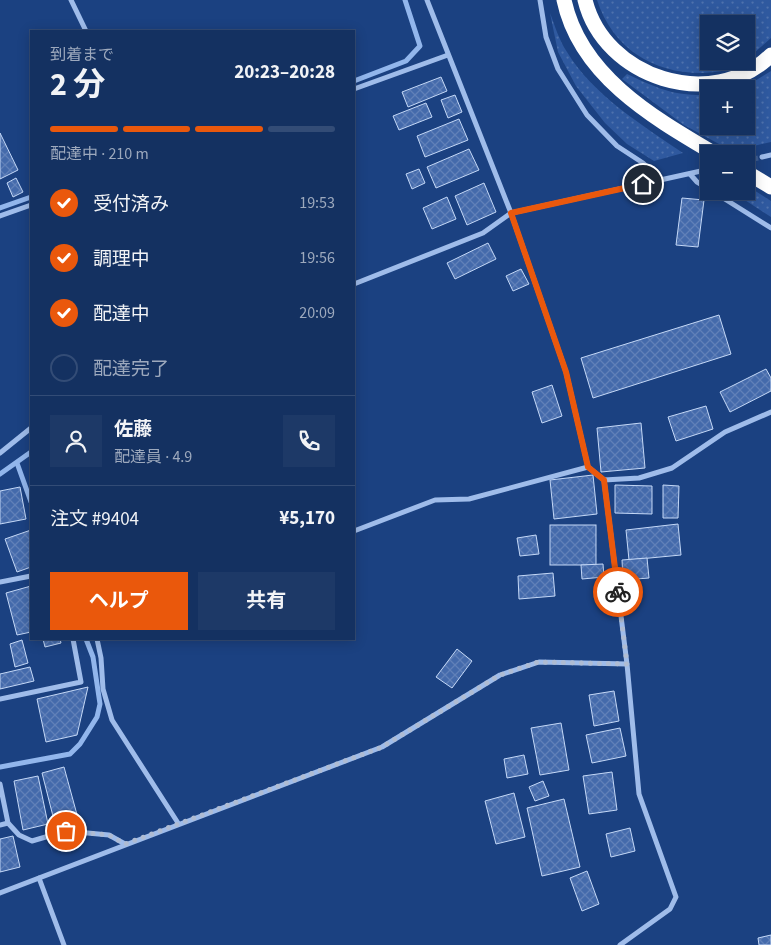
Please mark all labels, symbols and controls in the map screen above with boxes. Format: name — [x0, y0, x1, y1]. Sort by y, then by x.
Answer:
map controls — [700, 15, 755, 200]
button: layers — [700, 15, 755, 70]
text: 到着まで — [50, 44, 114, 66]
text: 20:23–20:28 — [234, 59, 335, 86]
text: 2 分 — [50, 62, 105, 108]
button: + — [700, 80, 755, 135]
text: 配達中 · 210 m — [50, 143, 149, 165]
button: − — [700, 145, 755, 200]
pin — [622, 163, 664, 205]
icon: home — [629, 170, 657, 198]
icon: check — [50, 189, 78, 217]
text: 受付済み — [93, 191, 169, 218]
text: 19:53 — [299, 192, 335, 214]
icon: check — [50, 244, 78, 272]
text: 調理中 — [93, 246, 150, 273]
text: 19:56 — [299, 247, 335, 269]
icon: check — [50, 299, 78, 327]
text: 配達中 — [93, 301, 150, 328]
text: 20:09 — [299, 302, 335, 324]
text: 配達完了 — [93, 356, 169, 383]
button: person — [50, 415, 102, 467]
button: phone — [283, 415, 335, 467]
text: 佐藤 — [114, 416, 152, 443]
text: 配達員 · 4.9 — [114, 446, 192, 468]
text: ¥5,170 — [279, 505, 335, 532]
text: 注文 #9404 — [50, 506, 139, 533]
courier — [593, 567, 643, 617]
button: ヘルプ — [50, 572, 188, 630]
button: 共有 — [198, 572, 335, 630]
icon: bike — [604, 578, 632, 606]
pin — [45, 810, 87, 852]
icon: bag — [52, 817, 80, 845]

